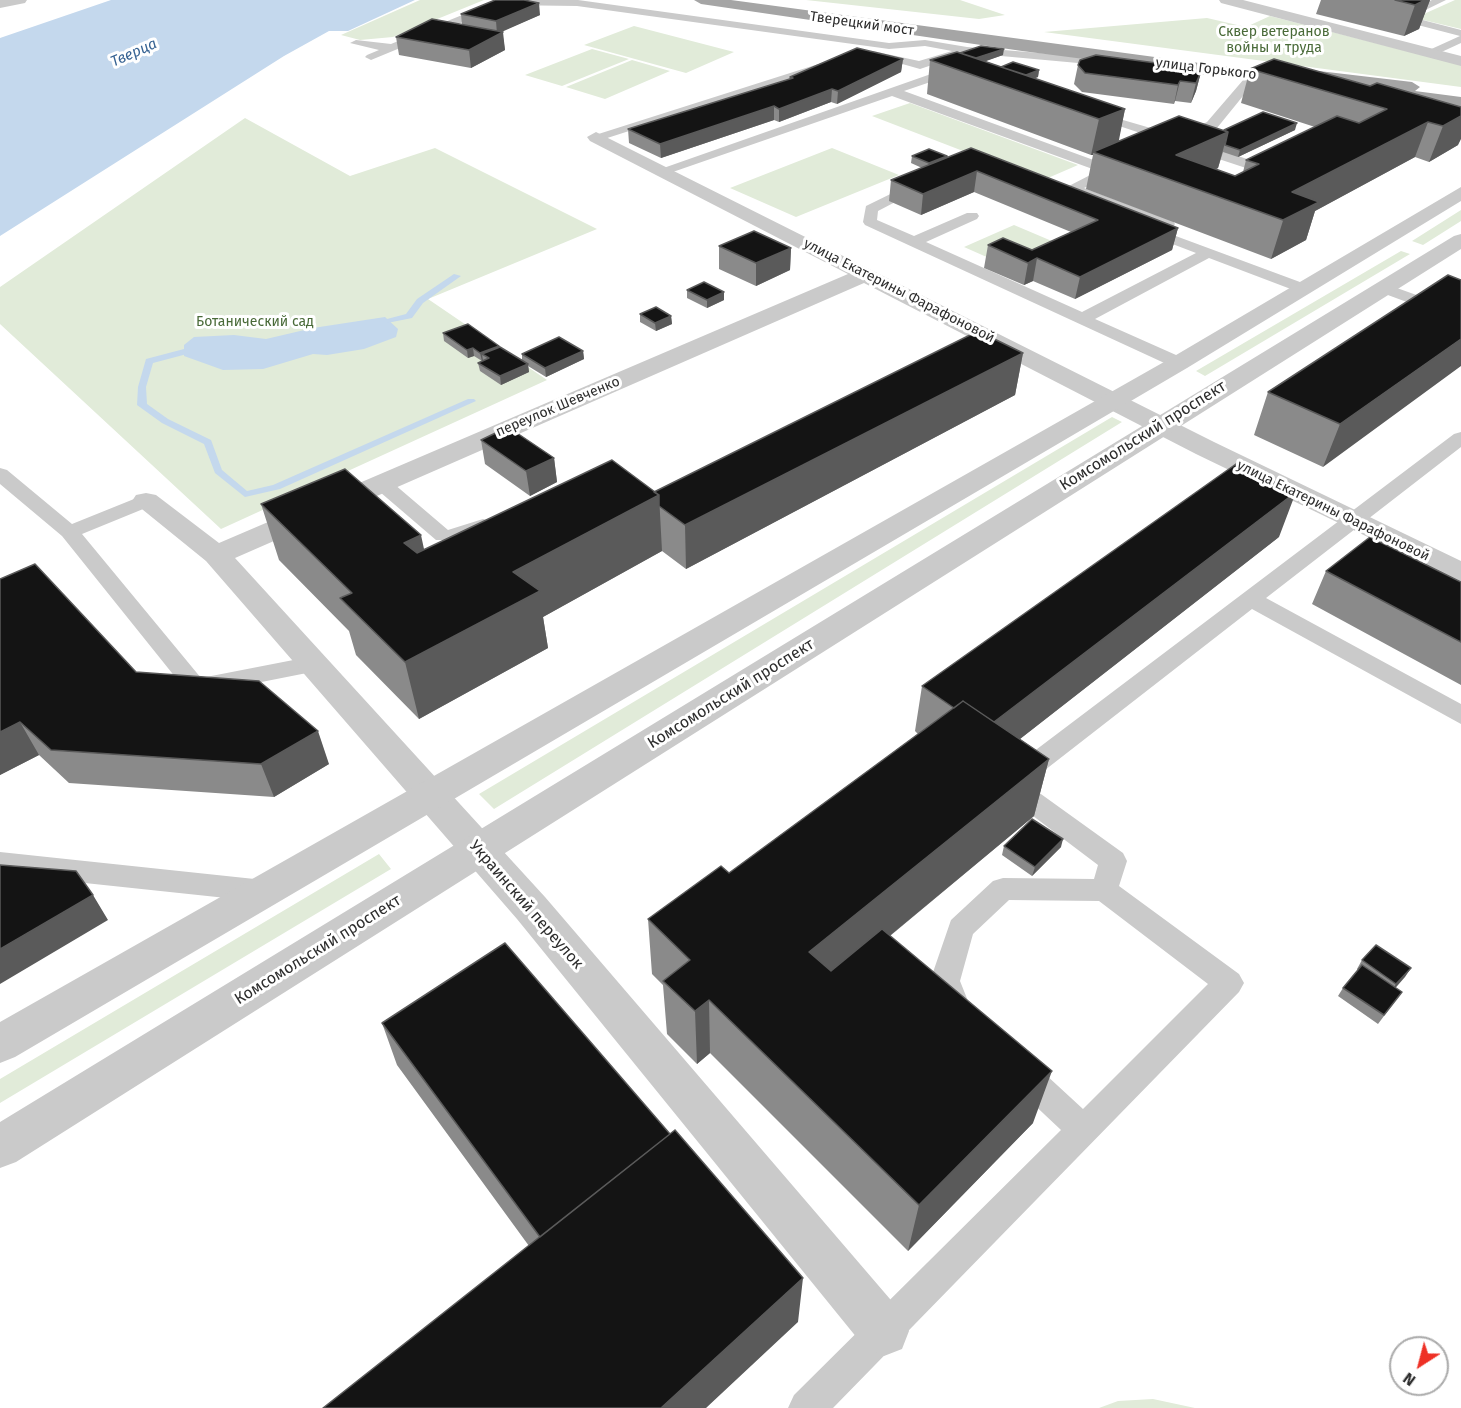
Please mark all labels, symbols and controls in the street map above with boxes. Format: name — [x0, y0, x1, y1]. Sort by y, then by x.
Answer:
street label: Тверецкий мост — [809, 8, 915, 40]
park label: Сквер ветеранов войны и труда — [1218, 24, 1330, 56]
water label: Тверца — [108, 35, 160, 71]
street label: улица Горького — [1155, 54, 1257, 84]
street label: улица Екатерины Фарафоновой — [801, 235, 997, 347]
park label: Ботанический сад — [196, 314, 314, 330]
street label: переулок Шевченко — [494, 373, 622, 441]
street label: Комсомольский проспект — [1056, 377, 1230, 495]
street label: улица Екатерины Фарафоновой — [1234, 457, 1432, 565]
street label: Комсомольский проспект — [644, 635, 818, 753]
street label: Украинский переулок — [465, 837, 587, 973]
street label: Комсомольский проспект — [231, 891, 405, 1009]
north arrow — [1389, 1336, 1449, 1396]
text: N — [1399, 1369, 1419, 1390]

